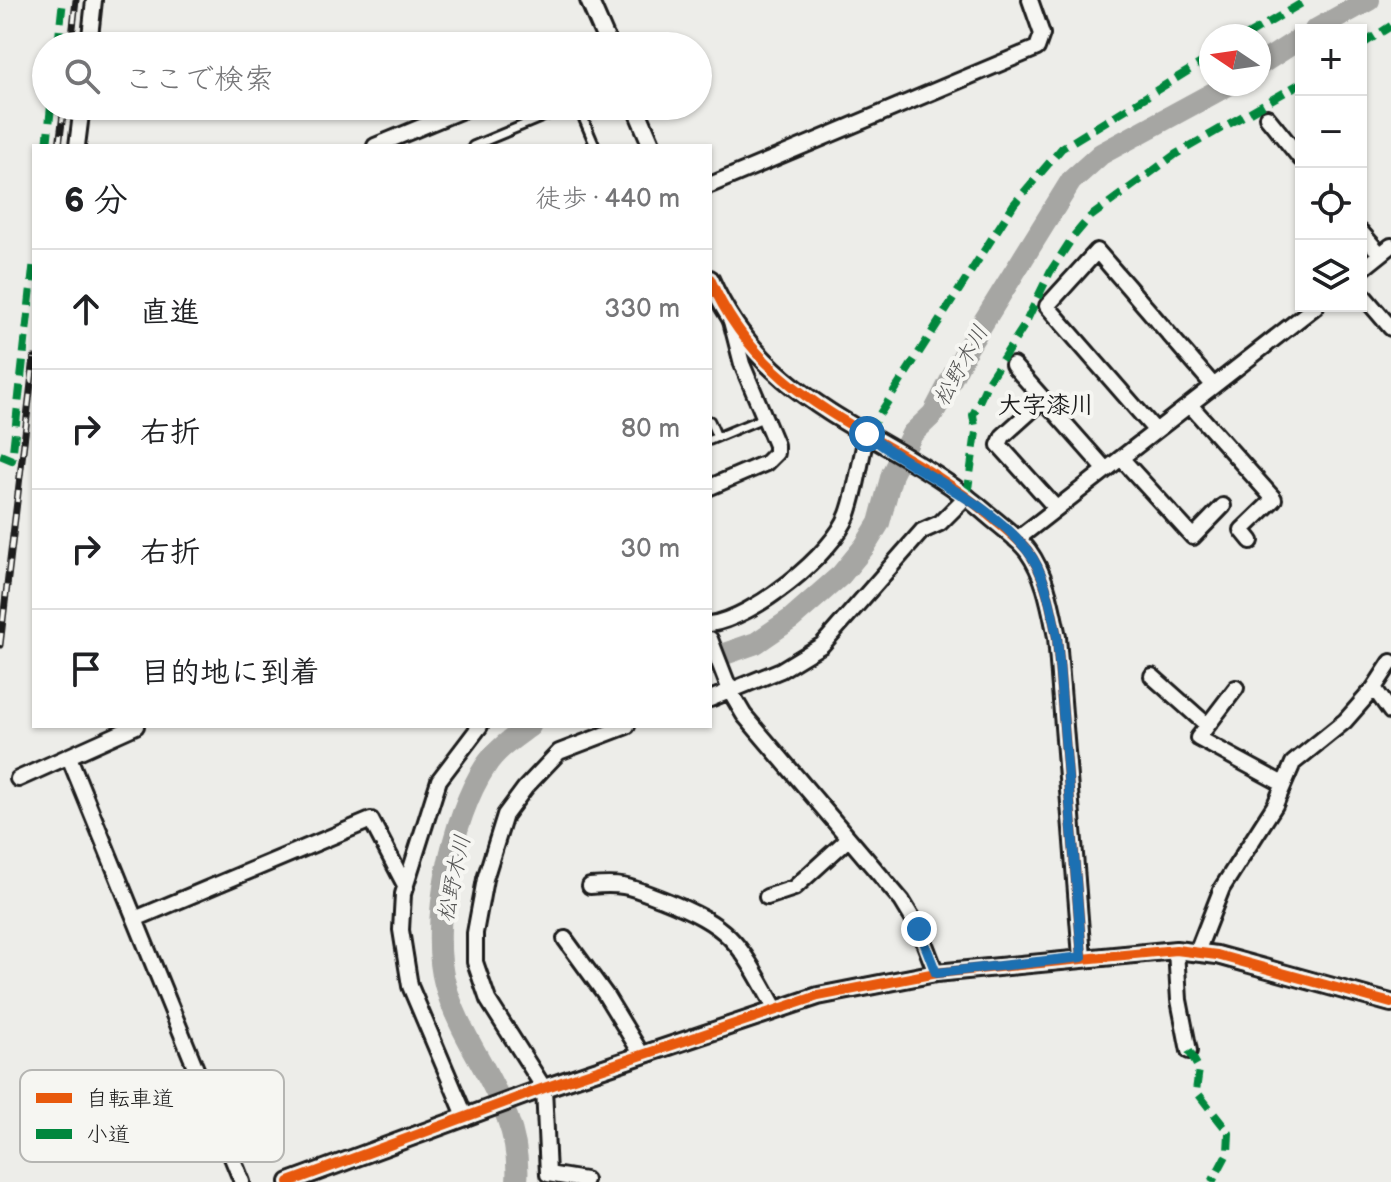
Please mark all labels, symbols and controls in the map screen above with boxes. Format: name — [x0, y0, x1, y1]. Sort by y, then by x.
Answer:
north arrow — [1199, 24, 1271, 96]
map controls — [1295, 24, 1367, 312]
button: + — [1295, 24, 1367, 96]
search box — [32, 32, 712, 120]
icon: search — [60, 54, 104, 98]
text: ここで検索 — [124, 62, 274, 98]
button: − — [1295, 96, 1367, 168]
button: locate — [1295, 168, 1367, 240]
text: 6 分 — [64, 180, 128, 221]
text: 徒歩 · 440 m — [536, 184, 680, 215]
button: layers — [1295, 240, 1367, 312]
icon: ahead — [64, 287, 108, 331]
text: 330 m — [604, 294, 680, 325]
text: 直進 — [140, 295, 200, 331]
water label: 松野木川 — [928, 321, 994, 411]
district label: 大字漆川 — [998, 391, 1094, 420]
icon: right — [64, 407, 108, 451]
text: 80 m — [621, 414, 680, 445]
text: 右折 — [140, 415, 200, 451]
route start — [849, 416, 885, 452]
icon: right — [64, 527, 108, 571]
text: 30 m — [620, 534, 680, 565]
text: 右折 — [140, 535, 200, 571]
icon: arrive — [64, 647, 108, 691]
text: 目的地に到着 — [140, 655, 320, 691]
water label: 松野木川 — [432, 832, 477, 924]
route end — [901, 911, 937, 947]
legend — [20, 1070, 284, 1162]
text: 自転車道 — [86, 1086, 174, 1113]
text: 小道 — [86, 1122, 130, 1149]

